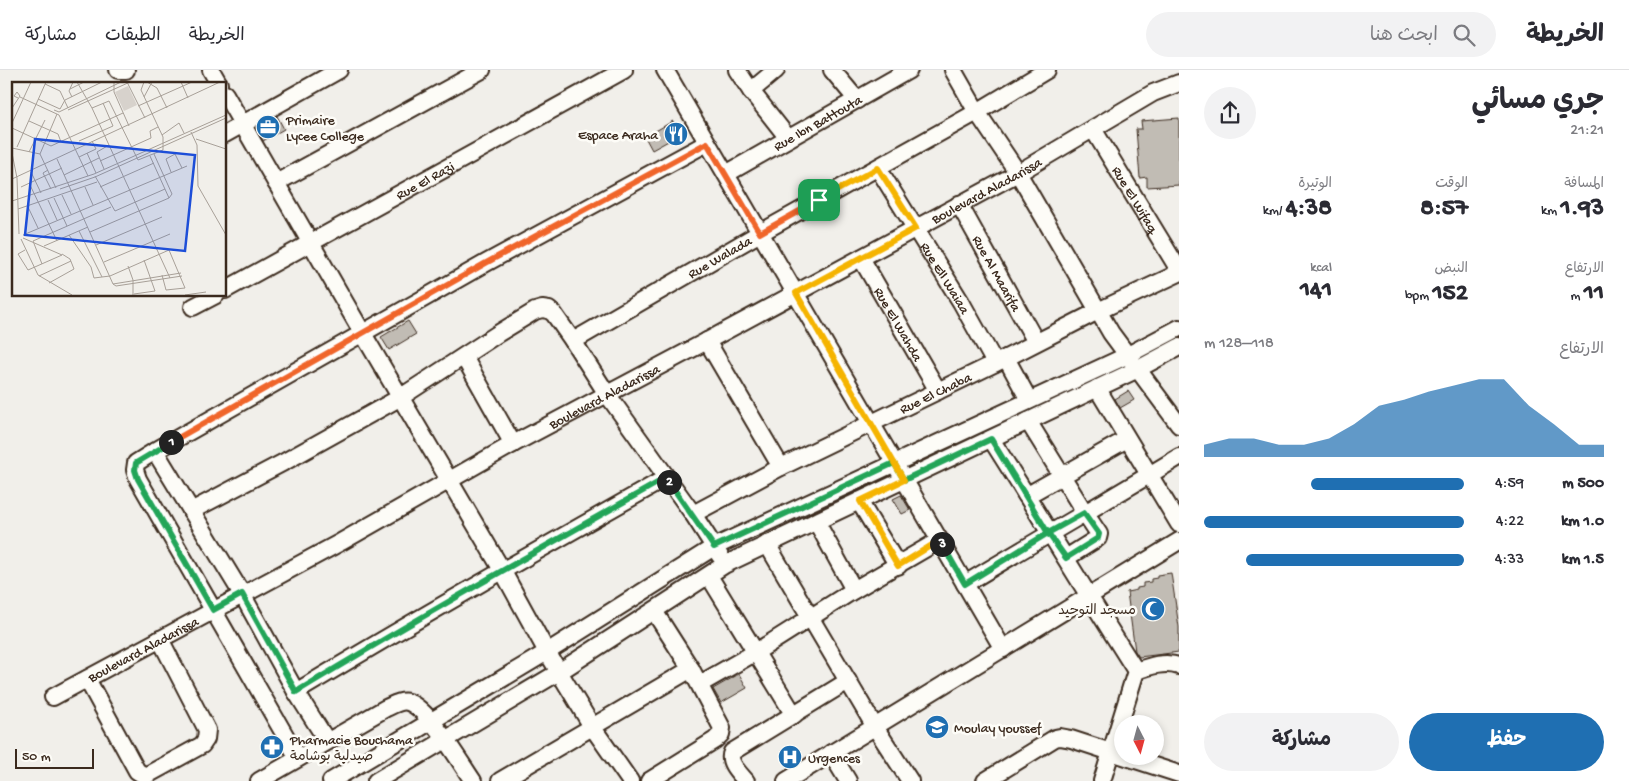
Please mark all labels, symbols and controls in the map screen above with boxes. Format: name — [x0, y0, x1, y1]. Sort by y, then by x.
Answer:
search box — [1146, 12, 1496, 57]
icon: search — [1450, 21, 1478, 49]
text: الخريطة — [1526, 22, 1604, 51]
text: ابحث هنا — [1370, 25, 1438, 48]
text: مشاركة — [25, 26, 77, 47]
text: الطبقات — [105, 26, 161, 47]
text: الخريطة — [189, 26, 245, 47]
inset map — [12, 82, 226, 296]
text: جري مسائي — [1472, 86, 1604, 119]
button: share — [1204, 87, 1256, 139]
street label: Rue Ibn Battouta — [771, 92, 867, 156]
place label: Primaire Lycee College — [285, 113, 365, 146]
office icon: Primaire Lycee College — [255, 114, 281, 140]
restaurant icon: Espace Araha — [663, 121, 689, 147]
text: 21:21 — [1570, 122, 1604, 141]
place label: Espace Araha — [578, 128, 659, 145]
street label: Boulevard Aladarissa — [928, 154, 1046, 230]
street label: Rue El Razi — [394, 159, 458, 205]
street label: Rue El Wifaq — [1107, 164, 1162, 239]
text: الوتيرة — [1298, 176, 1332, 193]
text: الوقت — [1435, 176, 1468, 193]
text: المسافة — [1564, 176, 1604, 193]
pin — [798, 179, 840, 221]
icon: arrive — [805, 186, 833, 214]
text: 4:38 — [1286, 195, 1332, 224]
text: 8:57 — [1420, 195, 1468, 224]
text: 1.93 — [1561, 195, 1604, 224]
text: /km — [1263, 203, 1286, 220]
text: km — [1541, 203, 1561, 220]
street label: Rue Walada — [686, 233, 757, 284]
street label: Rue Al Maarifa — [967, 233, 1024, 316]
street label: Rue Ell Waiaa — [915, 240, 973, 319]
text: kcal — [1310, 260, 1332, 277]
text: النبض — [1435, 261, 1468, 278]
text: الارتفاع — [1565, 261, 1604, 278]
text: 141 — [1300, 277, 1332, 306]
text: 152 — [1433, 280, 1468, 309]
text: 11 — [1584, 280, 1604, 309]
street label: Rue El Wahda — [869, 285, 926, 366]
text: bpm — [1405, 288, 1433, 305]
text: m — [1571, 288, 1584, 305]
text: 118–128 m — [1204, 335, 1274, 354]
text: الارتفاع — [1559, 341, 1604, 360]
street label: Boulevard Aladarissa — [546, 361, 665, 435]
street label: Rue El Chaba — [898, 369, 976, 419]
pin: 1 — [158, 430, 184, 454]
text: 1 — [169, 434, 174, 451]
pin: 2 — [656, 470, 682, 494]
text: 2 — [666, 474, 673, 491]
text: 4:59 — [1495, 475, 1524, 494]
text: 500 m — [1562, 475, 1604, 494]
text: 4:22 — [1496, 513, 1524, 532]
text: 1.0 km — [1561, 513, 1604, 532]
pin: 3 — [930, 532, 954, 556]
text: 3 — [939, 536, 946, 553]
text: 4:33 — [1495, 551, 1524, 570]
text: 1.5 km — [1562, 551, 1604, 570]
mosque icon: مسجد التوحيد — [1140, 596, 1166, 622]
place label: مسجد التوحيد — [1058, 603, 1136, 620]
street label: Boulevard Aladarissa — [85, 614, 203, 688]
button: مشاركة — [1204, 713, 1399, 771]
button: حفظ — [1409, 713, 1604, 771]
school or university icon: Moulay youssef — [924, 714, 950, 740]
north arrow — [1114, 715, 1164, 765]
map controls — [1114, 715, 1164, 765]
place label: Moulay youssef — [954, 721, 1043, 738]
place label: Pharmacie Bouchama صيدلية بوشامة — [289, 733, 414, 766]
pharmacy icon: Pharmacie Bouchama صيدلية بوشامة — [259, 734, 285, 760]
hospital icon: Urgences — [777, 744, 803, 770]
scale bar — [15, 746, 94, 769]
text: 50 m — [22, 749, 51, 766]
place label: Urgences — [808, 751, 861, 768]

